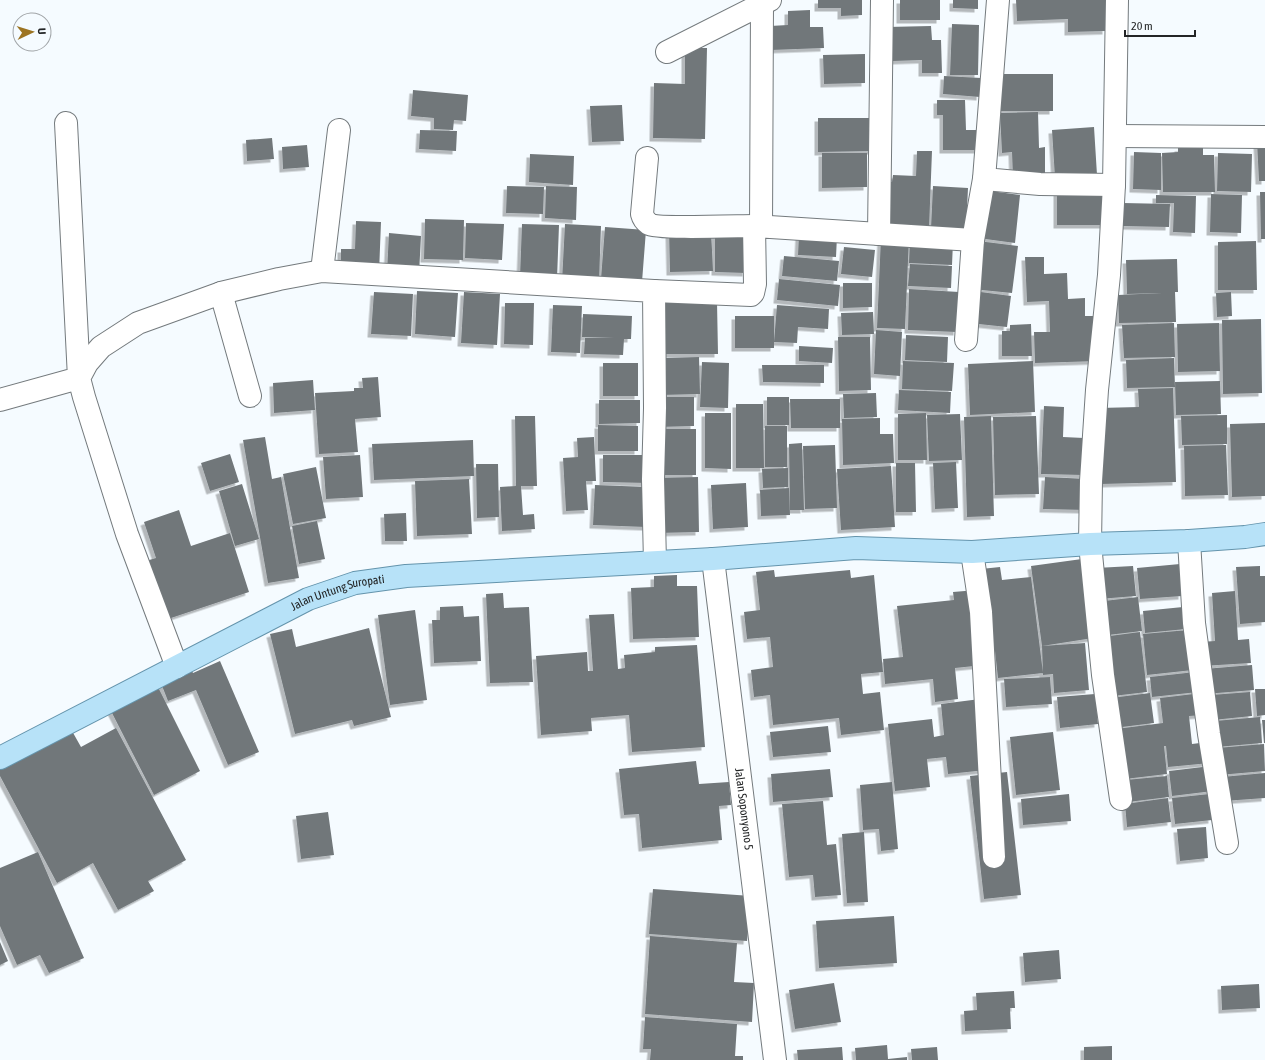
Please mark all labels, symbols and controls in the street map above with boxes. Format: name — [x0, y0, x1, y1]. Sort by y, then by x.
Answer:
north arrow — [12, 12, 52, 52]
scale bar — [1125, 12, 1195, 38]
text: 20 m — [1131, 19, 1153, 33]
text: U — [36, 28, 48, 35]
street label: Jalan Untung Suropati — [288, 572, 385, 614]
street label: Jalan Soponyono 5 — [732, 767, 756, 851]

